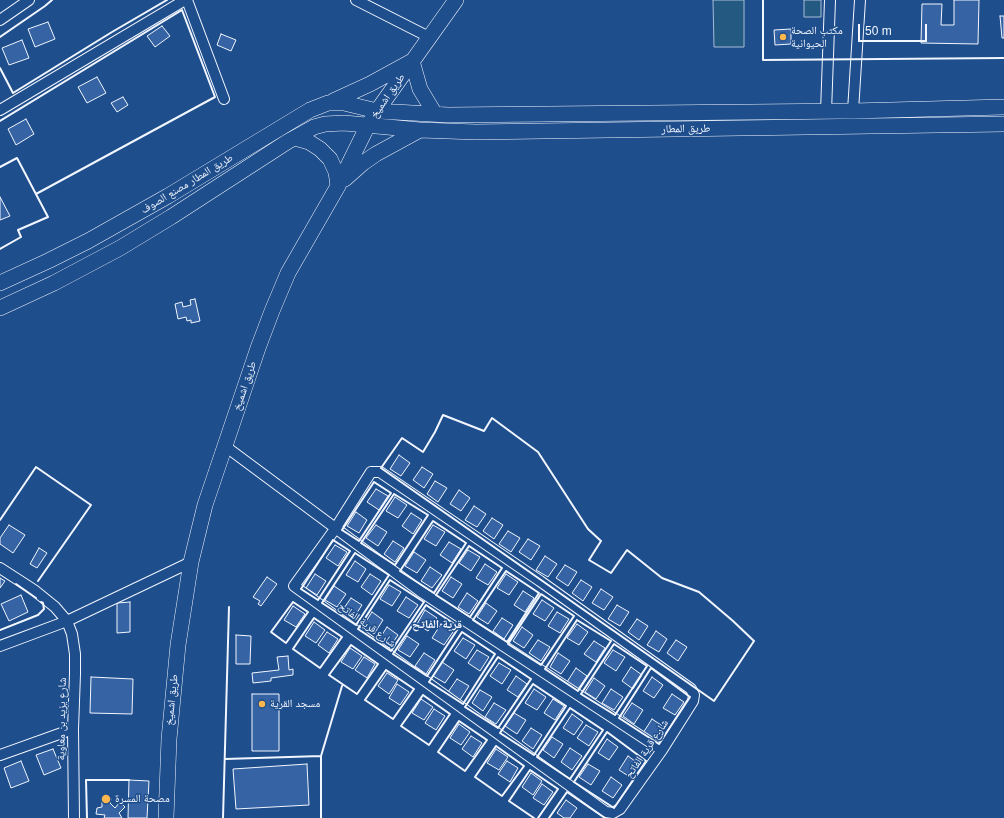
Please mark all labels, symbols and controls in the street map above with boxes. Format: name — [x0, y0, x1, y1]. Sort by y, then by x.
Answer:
scale bar — [860, 16, 929, 42]
place label: مكتب الصحة الحيوانية — [791, 24, 843, 50]
text: 50 m — [865, 24, 892, 38]
marker: مكتب الصحة الحيوانية — [778, 32, 788, 42]
street label: طريق اشميخ — [368, 71, 408, 121]
street label: طريق المطار — [661, 122, 711, 136]
street label: طريق المطار مصنع الصوف — [139, 151, 235, 217]
street label: طريق اشميخ — [230, 360, 260, 412]
street label: شارع قرية الفاتح — [336, 600, 398, 650]
district label: قرية الفاتح — [412, 618, 462, 632]
street label: طريق اشميخ — [163, 674, 181, 726]
street label: شارع يزيد بن معاوية — [55, 677, 69, 761]
place label: مسجد القرية — [270, 697, 320, 711]
marker: مسجد القرية — [257, 699, 267, 709]
street label: شارع قرية الفاتح — [623, 717, 671, 781]
place label: مصحة المسرة — [115, 792, 170, 806]
marker: مصحة المسرة — [100, 793, 112, 805]

